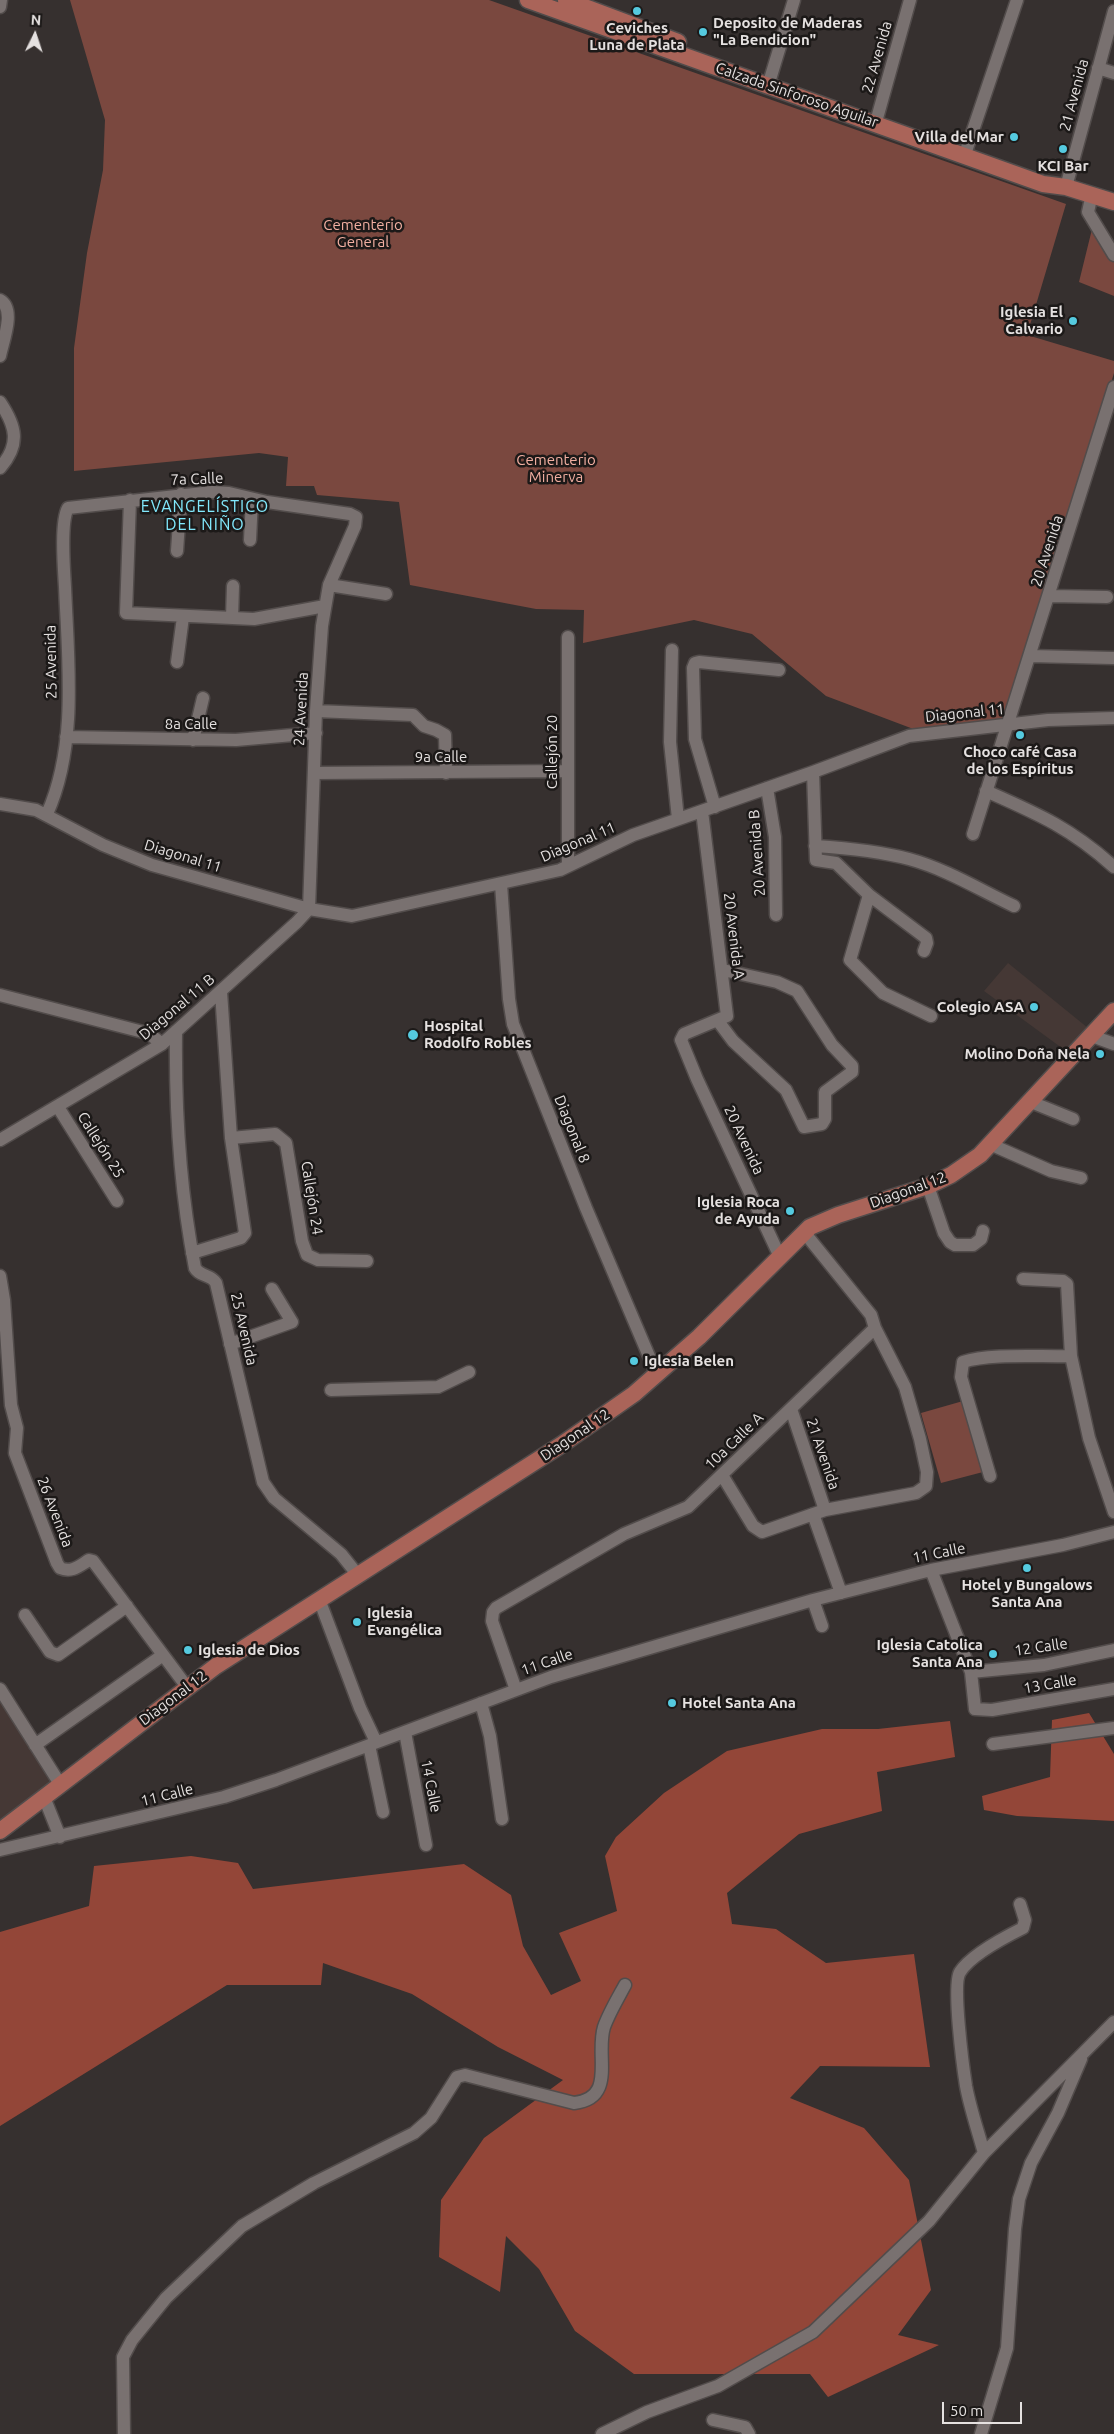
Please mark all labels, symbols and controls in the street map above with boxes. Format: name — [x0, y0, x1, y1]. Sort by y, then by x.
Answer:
marker: Ceviches Luna de Plata — [631, 5, 643, 17]
north arrow — [10, 10, 60, 60]
text: N — [30, 12, 42, 28]
place label: Deposito de Maderas "La Bendicion" — [713, 14, 862, 49]
place label: Ceviches Luna de Plata — [589, 19, 685, 54]
street label: 22 Avenida — [858, 19, 896, 95]
marker: Deposito de Maderas "La Bendicion" — [697, 26, 709, 38]
street label: 21 Avenida — [1056, 57, 1092, 133]
street label: Calzada Sinforoso Aguilar — [713, 59, 881, 131]
place label: Villa del Mar — [914, 128, 1004, 146]
marker: Villa del Mar — [1008, 131, 1020, 143]
marker: KCI Bar — [1057, 143, 1069, 155]
place label: KCI Bar — [1037, 157, 1089, 175]
park label: Cementerio General — [323, 216, 403, 251]
place label: Iglesia El Calvario — [1000, 303, 1063, 338]
marker: Iglesia El Calvario — [1067, 315, 1079, 327]
park label: Cementerio Minerva — [516, 451, 596, 486]
street label: 7a Calle — [170, 469, 224, 489]
district label: EVANGELÍSTICO DEL NIÑO — [139, 497, 271, 535]
street label: 20 Avenida — [1027, 513, 1067, 589]
street label: 25 Avenida — [41, 625, 61, 699]
street label: 24 Avenida — [290, 671, 312, 747]
street label: Diagonal 11 — [924, 700, 1006, 726]
street label: 8a Calle — [165, 715, 217, 733]
street label: Callejón 20 — [543, 715, 561, 789]
marker: Choco café Casa de los Espíritus — [1014, 729, 1026, 741]
place label: Choco café Casa de los Espíritus — [963, 743, 1077, 778]
street label: 9a Calle — [415, 748, 467, 766]
street label: 20 Avenida B — [745, 809, 769, 897]
street label: Diagonal 11 — [538, 818, 618, 866]
street label: Diagonal 11 — [142, 836, 224, 876]
street label: 20 Avenida A — [720, 892, 748, 980]
street label: Diagonal 11 B — [136, 970, 218, 1044]
place label: Colegio ASA — [937, 998, 1024, 1016]
marker: Colegio ASA — [1028, 1001, 1040, 1013]
place label: Hospital Rodolfo Robles — [424, 1017, 532, 1052]
marker: Hospital Rodolfo Robles — [406, 1028, 420, 1042]
place label: Molino Doña Nela — [964, 1045, 1090, 1063]
marker: Molino Doña Nela — [1094, 1048, 1106, 1060]
street label: Diagonal 8 — [550, 1093, 594, 1165]
street label: 20 Avenida — [720, 1103, 768, 1177]
street label: Callejón 25 — [74, 1109, 128, 1181]
street label: Callejón 24 — [297, 1160, 327, 1236]
street label: Diagonal 12 — [867, 1168, 949, 1212]
place label: Iglesia Roca de Ayuda — [697, 1193, 780, 1228]
marker: Iglesia Roca de Ayuda — [784, 1205, 796, 1217]
street label: 25 Avenida — [227, 1291, 261, 1367]
place label: Iglesia Belen — [644, 1352, 734, 1370]
marker: Iglesia Belen — [628, 1355, 640, 1367]
street label: Diagonal 12 — [537, 1405, 613, 1465]
street label: 10a Calle A — [701, 1409, 767, 1473]
street label: 21 Avenida — [802, 1416, 844, 1492]
street label: 26 Avenida — [33, 1474, 77, 1550]
street label: 11 Calle — [911, 1539, 967, 1567]
marker: Hotel y Bungalows Santa Ana — [1021, 1562, 1033, 1574]
place label: Hotel y Bungalows Santa Ana — [961, 1576, 1093, 1611]
place label: Iglesia Evangélica — [367, 1604, 442, 1639]
marker: Iglesia Evangélica — [351, 1616, 363, 1628]
street label: 12 Calle — [1013, 1634, 1069, 1660]
place label: Iglesia Catolica Santa Ana — [876, 1636, 983, 1671]
place label: Iglesia de Dios — [198, 1641, 300, 1659]
marker: Iglesia de Dios — [182, 1644, 194, 1656]
street label: 11 Calle — [519, 1645, 575, 1679]
marker: Iglesia Catolica Santa Ana — [987, 1648, 999, 1660]
street label: Diagonal 12 — [136, 1667, 210, 1729]
street label: 13 Calle — [1022, 1670, 1078, 1698]
place label: Hotel Santa Ana — [682, 1694, 796, 1712]
marker: Hotel Santa Ana — [666, 1697, 678, 1709]
street label: 14 Calle — [417, 1758, 445, 1814]
street label: 11 Calle — [139, 1780, 195, 1810]
scale bar — [944, 2392, 1024, 2424]
text: 50 m — [950, 2402, 983, 2419]

